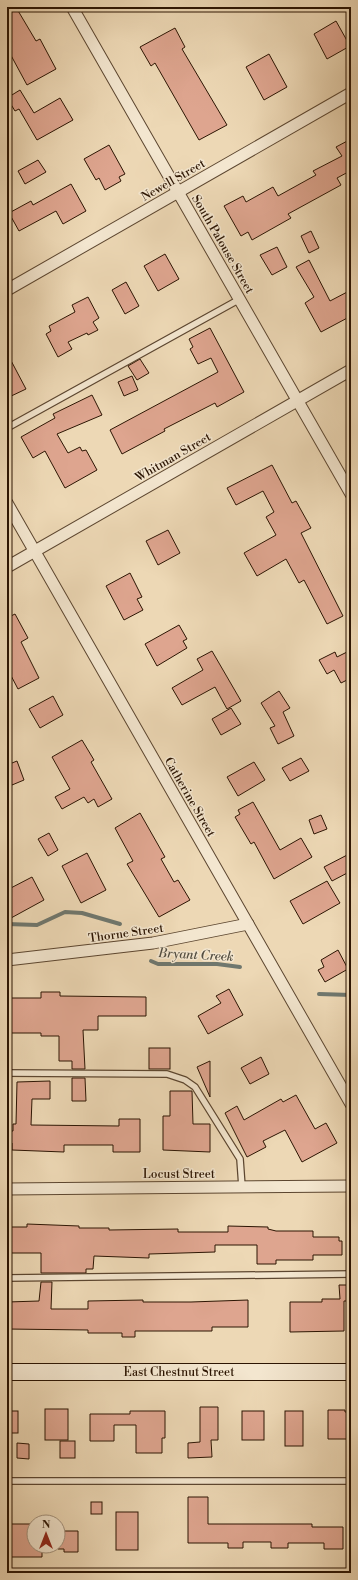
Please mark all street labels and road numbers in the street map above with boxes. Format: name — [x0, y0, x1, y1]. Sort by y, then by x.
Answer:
street label: Newell Street — [139, 156, 209, 205]
street label: South Palouse Street — [188, 192, 257, 297]
street label: Whitman Street — [132, 429, 214, 486]
street label: Catherine Street — [161, 755, 219, 840]
street label: Thorne Street — [88, 921, 165, 946]
street label: Locust Street — [143, 1167, 216, 1182]
street label: East Chestnut Street — [124, 1365, 235, 1380]

